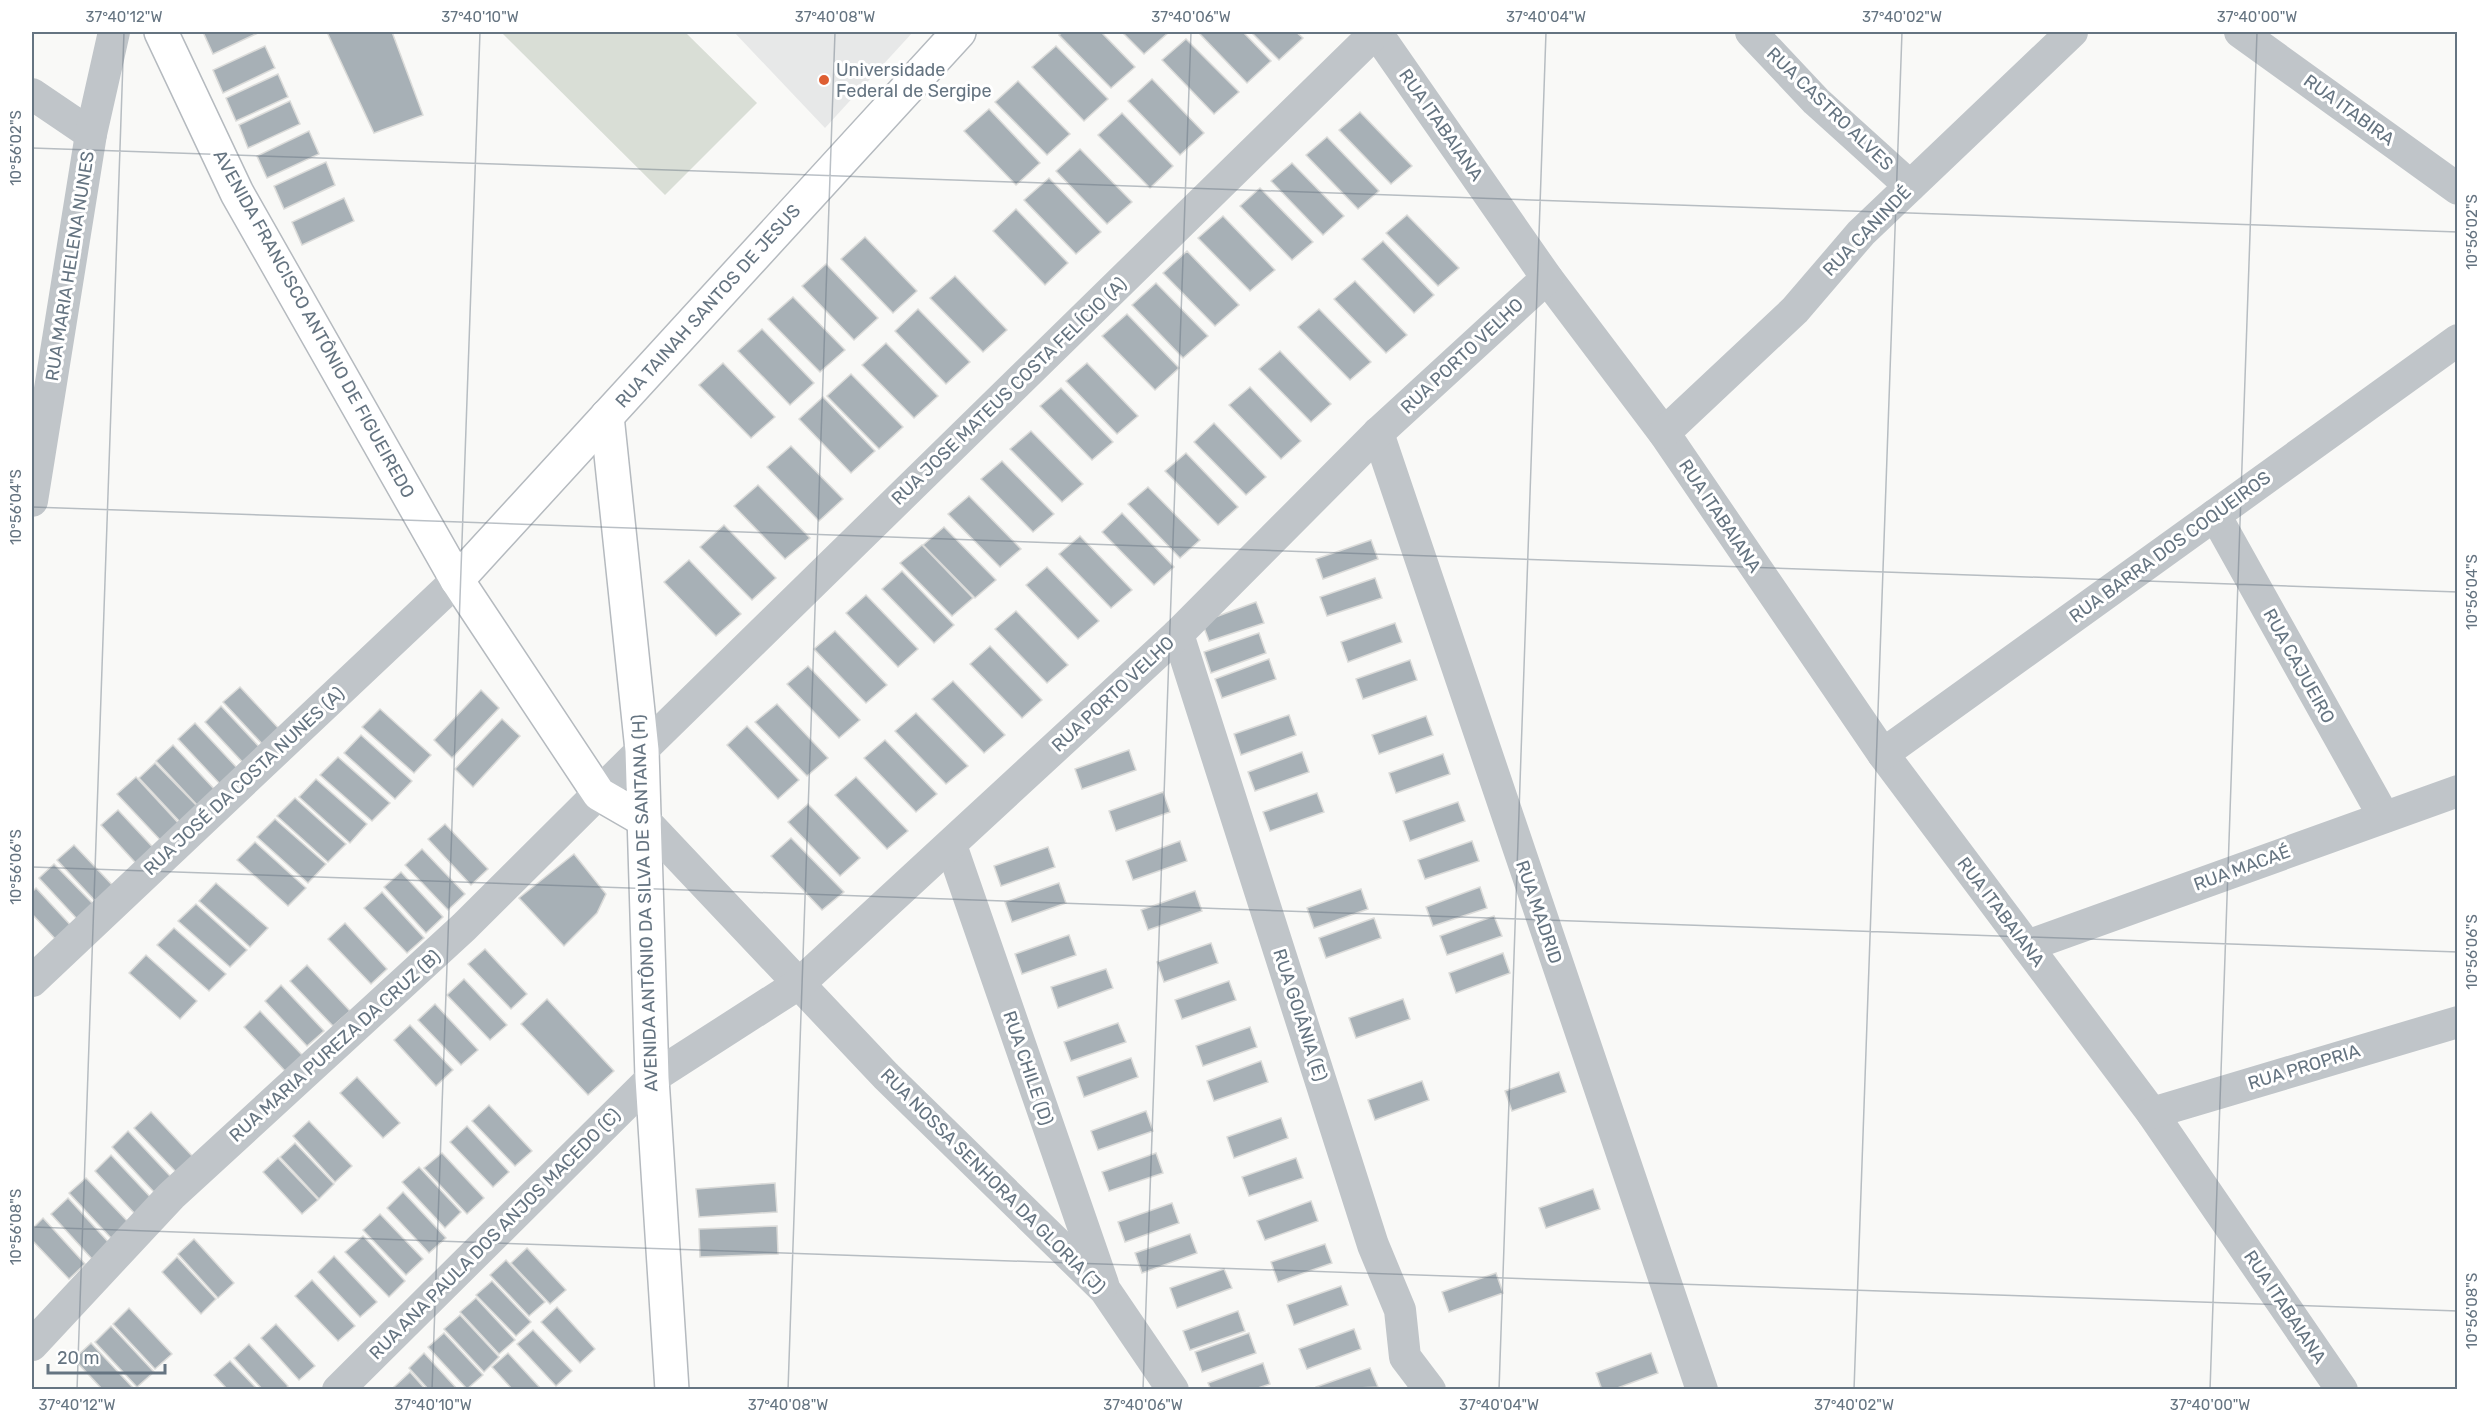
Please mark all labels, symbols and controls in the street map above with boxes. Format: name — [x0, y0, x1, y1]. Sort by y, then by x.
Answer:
text: 37°40'12"W — [86, 8, 162, 26]
text: 37°40'10"W — [441, 8, 519, 26]
text: 37°40'08"W — [795, 8, 875, 26]
text: 37°40'06"W — [1151, 8, 1231, 26]
text: 37°40'04"W — [1506, 8, 1586, 26]
text: 37°40'02"W — [1862, 8, 1942, 26]
text: 37°40'00"W — [2217, 8, 2297, 26]
street label: RUA CASTRO ALVES — [1762, 43, 1898, 175]
place label: Universidade Federal de Sergipe — [836, 59, 992, 102]
street label: RUA ITABAIANA — [1394, 65, 1488, 185]
street label: RUA ITABIRA — [2299, 70, 2399, 150]
marker: Universidade Federal de Sergipe — [817, 73, 831, 87]
text: 10°56'02"S — [7, 110, 25, 186]
street label: AVENIDA FRANCISCO ANTÔNIO DE FIGUEIREDO — [209, 146, 419, 502]
street label: RUA MARIA HELENA NUNES — [41, 150, 99, 382]
street label: RUA CANINDÉ — [1818, 181, 1916, 281]
text: 10°56'02"S — [2463, 194, 2481, 270]
street label: RUA TAINAH SANTOS DE JESUS — [611, 200, 805, 412]
street label: RUA JOSE MATEUS COSTA FELÍCIO (A) — [887, 272, 1131, 510]
street label: RUA PORTO VELHO — [1396, 294, 1528, 418]
street label: RUA ITABAIANA — [1674, 455, 1766, 577]
street label: RUA BARRA DOS COQUEIROS — [2065, 466, 2275, 628]
text: 10°56'04"S — [7, 469, 25, 545]
text: 10°56'04"S — [2463, 554, 2481, 630]
street label: RUA CAJUEIRO — [2258, 605, 2340, 727]
street label: RUA PORTO VELHO — [1047, 632, 1179, 756]
street label: RUA JOSÉ DA COSTA NUNES (A) — [139, 682, 349, 880]
street label: AVENIDA ANTÔNIO DA SILVA DE SANTANA (H) — [627, 714, 663, 1092]
text: 10°56'06"S — [7, 829, 25, 905]
street label: RUA MACAÉ — [2191, 840, 2293, 896]
street label: RUA ITABAIANA — [1953, 853, 2049, 971]
street label: RUA MADRID — [1511, 857, 1567, 967]
text: 10°56'06"S — [2463, 914, 2481, 990]
street label: RUA MARIA PUREZA DA CRUZ (B) — [225, 945, 445, 1147]
street label: RUA GOIÂNIA (E) — [1268, 946, 1332, 1084]
street label: RUA CHILE (D) — [998, 1008, 1058, 1128]
street label: RUA PROPRIA — [2245, 1040, 2363, 1094]
street label: RUA NOSSA SENHORA DA GLORIA (J) — [876, 1064, 1110, 1298]
street label: RUA ANA PAULA DOS ANJOS MACEDO (C) — [365, 1104, 625, 1364]
text: 10°56'08"S — [7, 1189, 25, 1265]
street label: RUA ITABAIANA — [2239, 1246, 2331, 1368]
text: 10°56'08"S — [2463, 1273, 2481, 1349]
scale bar — [48, 1337, 165, 1375]
text: 20 m — [57, 1347, 99, 1369]
text: 37°40'12"W — [39, 1396, 115, 1414]
text: 37°40'10"W — [394, 1396, 472, 1414]
text: 37°40'08"W — [748, 1396, 828, 1414]
text: 37°40'06"W — [1103, 1396, 1183, 1414]
text: 37°40'04"W — [1459, 1396, 1539, 1414]
text: 37°40'02"W — [1814, 1396, 1894, 1414]
text: 37°40'00"W — [2170, 1396, 2250, 1414]

